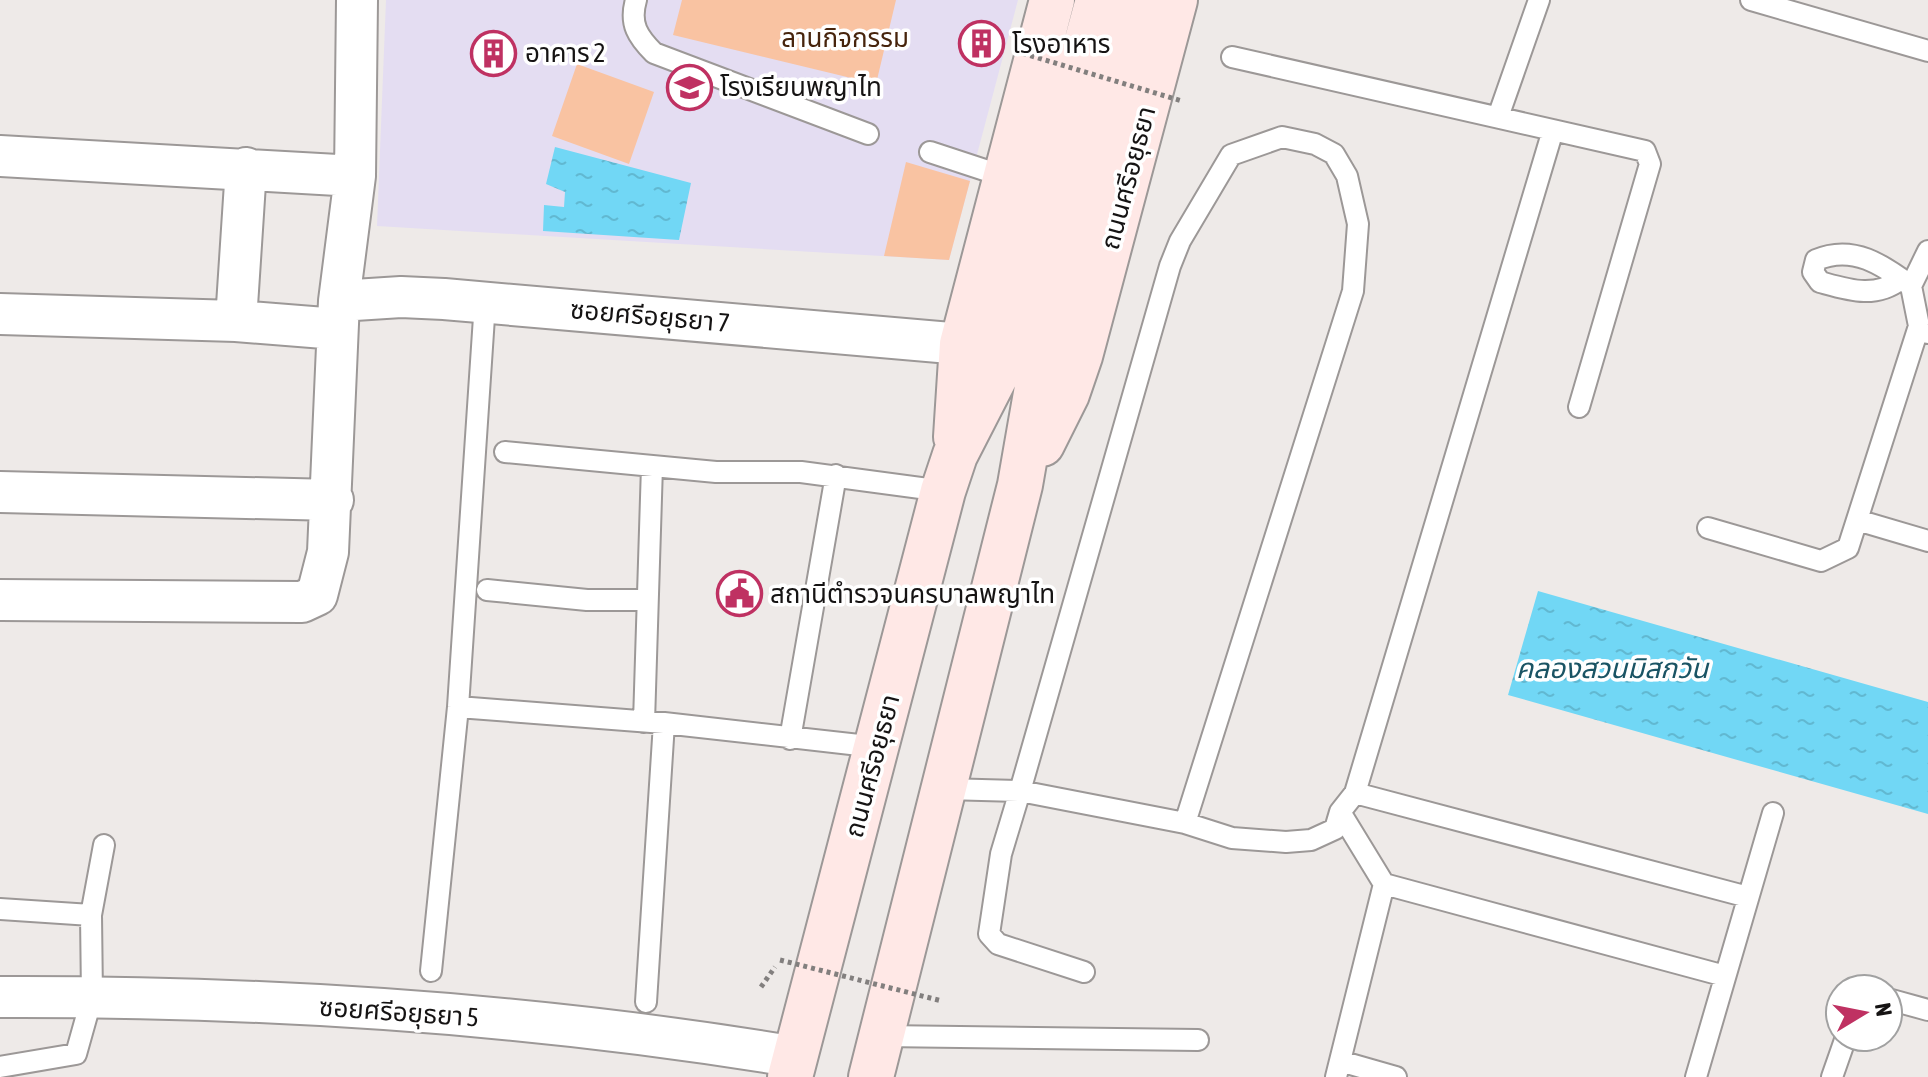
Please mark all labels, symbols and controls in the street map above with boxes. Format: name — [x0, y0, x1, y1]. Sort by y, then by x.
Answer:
building icon: โรงอาหาร — [957, 20, 1005, 68]
park label: ลานกิจกรรม — [781, 23, 909, 53]
building icon: อาคาร 2 — [470, 29, 518, 77]
place label: โรงอาหาร — [1012, 29, 1110, 59]
place label: อาคาร 2 — [525, 38, 605, 68]
school or university icon: โรงเรียนพญาไท — [665, 63, 713, 111]
place label: โรงเรียนพญาไท — [720, 72, 882, 102]
street label: ถนนศรีอยุธยา — [1094, 103, 1162, 253]
street label: ซอยศรีอยุธยา 7 — [569, 294, 731, 339]
public building icon: สถานีตำรวจนครบาลพญาไท — [715, 570, 763, 618]
place label: สถานีตำรวจนครบาลพญาไท — [770, 579, 1055, 609]
water label: คลองสวนมิสกวัน — [1516, 652, 1710, 684]
street label: ถนนศรีอยุธยา — [838, 691, 906, 841]
north arrow — [1824, 973, 1904, 1053]
street label: ซอยศรีอยุธยา 5 — [318, 991, 480, 1034]
text: N — [1870, 1001, 1898, 1018]

